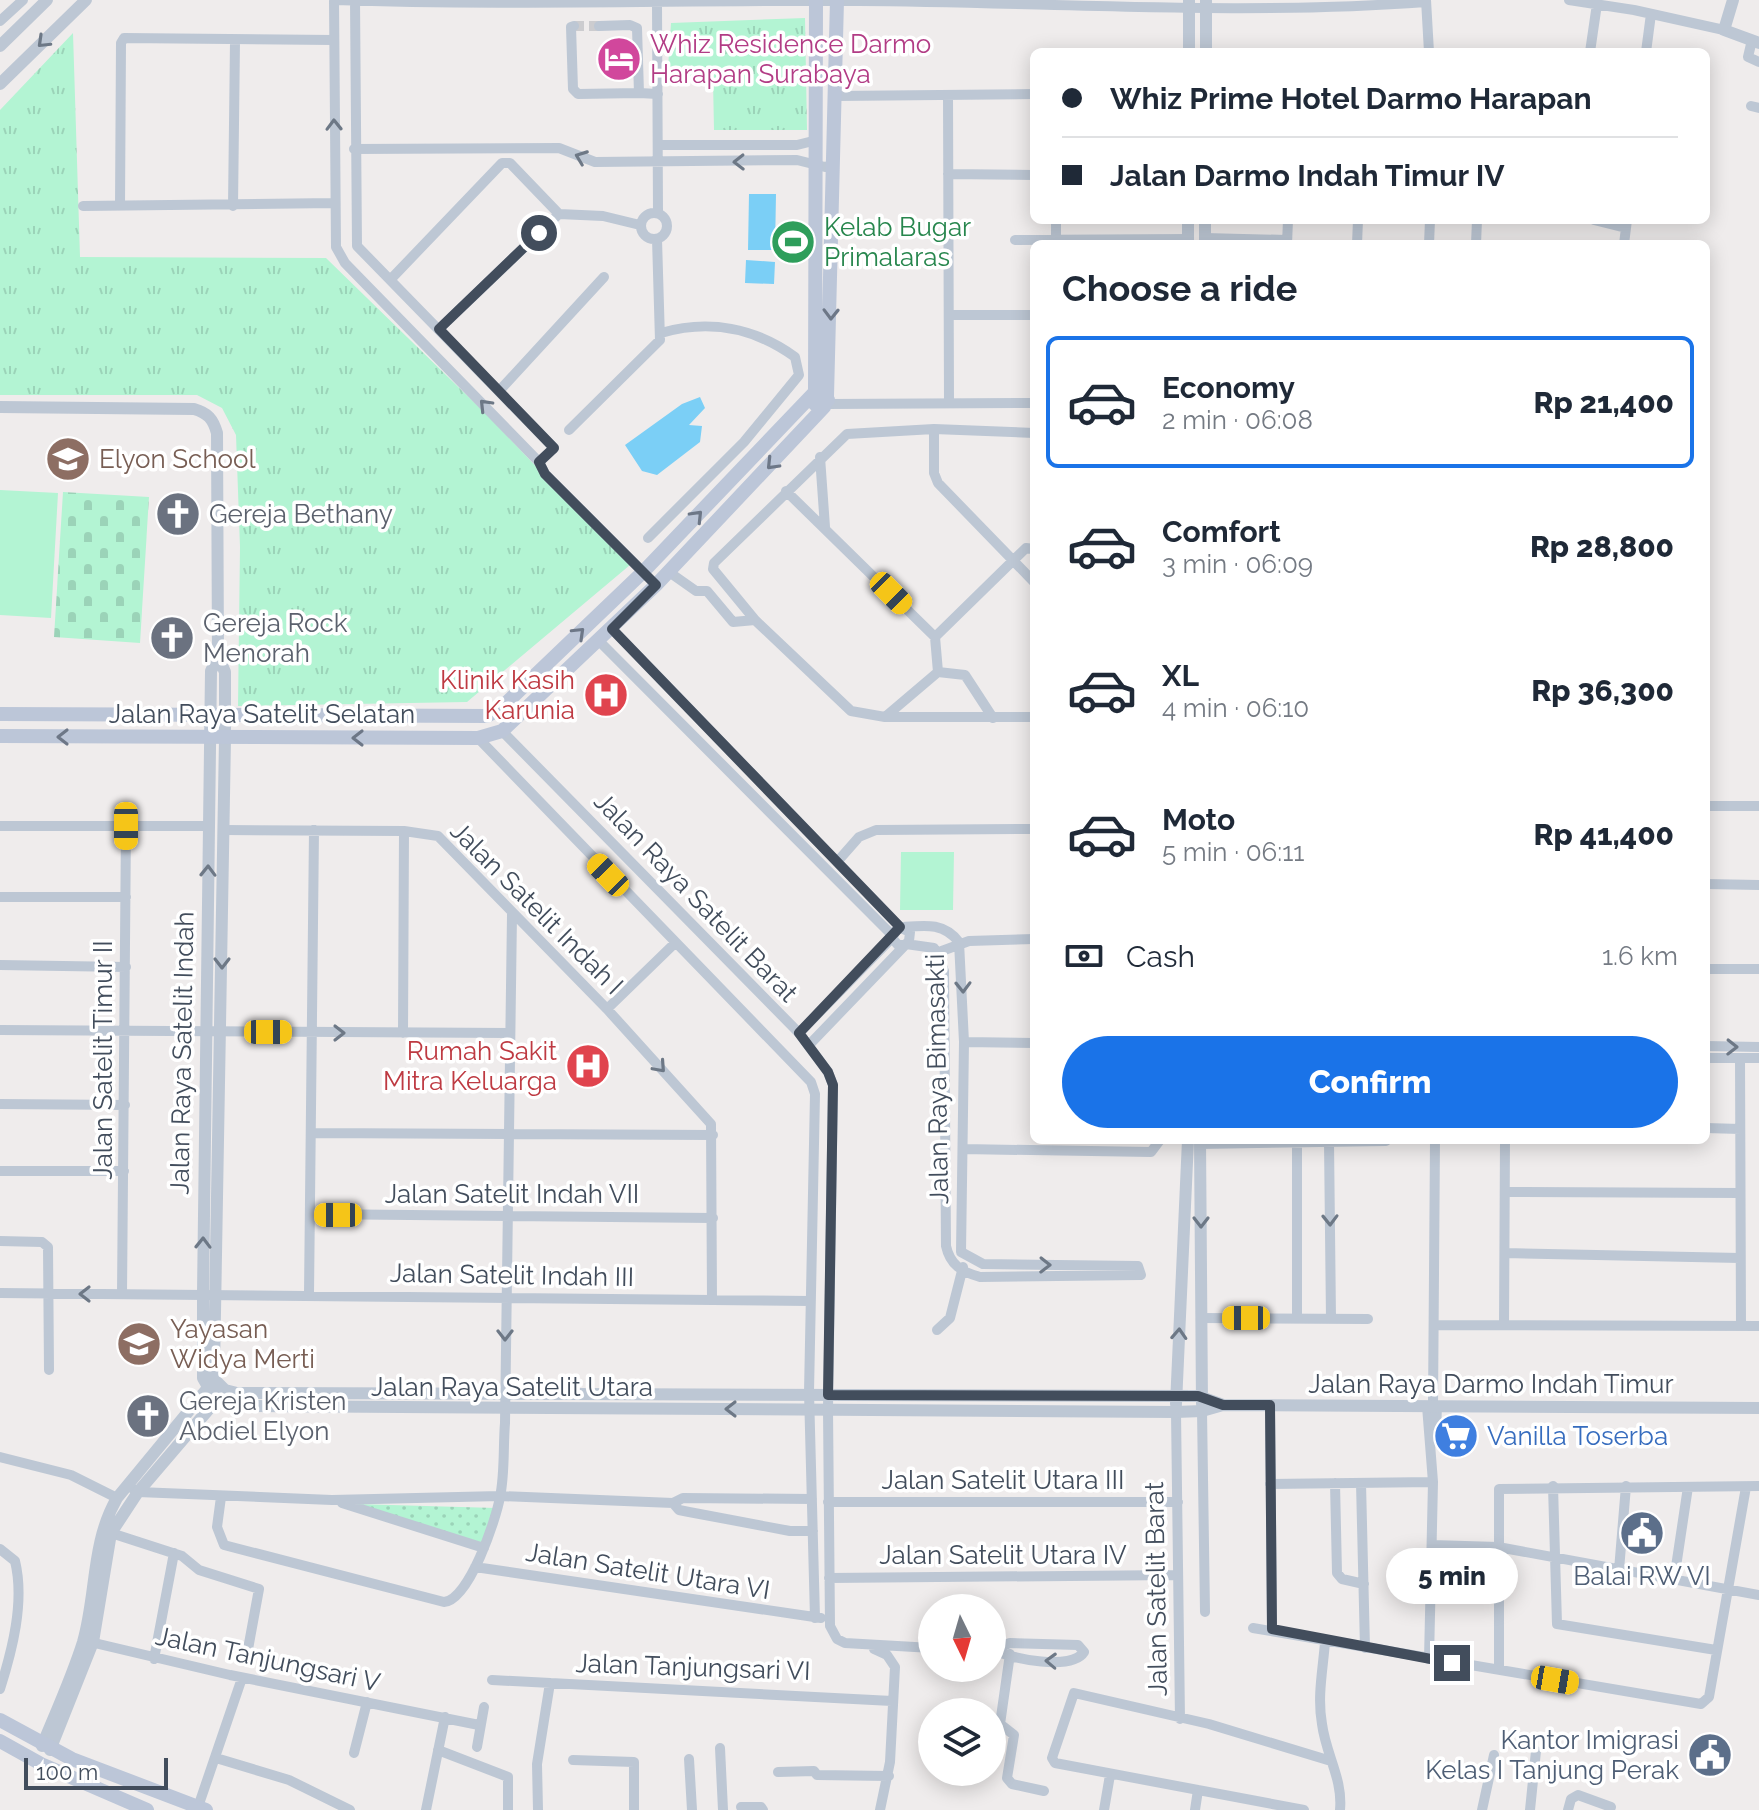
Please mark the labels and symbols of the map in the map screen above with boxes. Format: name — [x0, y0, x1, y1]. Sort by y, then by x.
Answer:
place label: Whiz Residence Darmo Harapan Surabaya — [650, 29, 931, 89]
one-way arrow — [38, 33, 52, 47]
hotel icon: Whiz Residence Darmo Harapan Surabaya — [595, 35, 643, 83]
one-way arrow — [325, 118, 342, 131]
one-way arrow — [575, 150, 589, 167]
one-way arrow — [732, 153, 745, 171]
place label: Kelab Bugar Primalaras — [824, 212, 971, 272]
route start — [521, 215, 557, 251]
sports icon: Kelab Bugar Primalaras — [769, 218, 817, 266]
one-way arrow — [822, 308, 840, 321]
one-way arrow — [480, 400, 494, 415]
school or university icon: Elyon School — [44, 435, 92, 483]
place label: Elyon School — [99, 444, 256, 474]
one-way arrow — [766, 455, 781, 469]
church icon: Gereja Bethany — [154, 490, 202, 538]
place label: Gereja Bethany — [209, 499, 393, 529]
one-way arrow — [688, 511, 703, 525]
car — [866, 568, 916, 618]
place label: Gereja Rock Menorah — [203, 608, 348, 668]
church icon: Gereja Rock Menorah — [148, 614, 196, 662]
one-way arrow — [570, 628, 584, 643]
place label: Klinik Kasih Karunia — [440, 665, 575, 725]
hospital icon: Klinik Kasih Karunia — [582, 671, 630, 719]
street label: Jalan Raya Satelit Selatan — [109, 699, 415, 729]
one-way arrow — [56, 728, 69, 746]
one-way arrow — [351, 729, 364, 747]
street label: Jalan Raya Satelit Barat — [588, 786, 804, 1008]
car — [114, 802, 138, 850]
street label: Jalan Satelit Indah I — [445, 816, 629, 1000]
car — [583, 849, 633, 901]
one-way arrow — [199, 864, 217, 877]
street label: Jalan Raya Satelit Indah — [165, 911, 199, 1195]
street label: Jalan Satelit Timur II — [88, 940, 118, 1180]
street label: Jalan Raya Bimasakti — [920, 954, 954, 1204]
one-way arrow — [213, 957, 231, 970]
one-way arrow — [954, 981, 971, 994]
car — [244, 1020, 292, 1044]
one-way arrow — [333, 1024, 346, 1041]
place label: Rumah Sakit Mitra Keluarga — [383, 1036, 557, 1096]
one-way arrow — [1727, 1038, 1739, 1056]
hospital icon: Rumah Sakit Mitra Keluarga — [564, 1042, 612, 1090]
one-way arrow — [650, 1058, 665, 1072]
street label: Jalan Satelit Indah VII — [385, 1179, 639, 1209]
car — [314, 1203, 362, 1227]
one-way arrow — [1321, 1214, 1339, 1227]
one-way arrow — [1192, 1216, 1209, 1229]
one-way arrow — [194, 1236, 212, 1249]
one-way arrow — [1039, 1256, 1052, 1274]
street label: Jalan Satelit Indah III — [390, 1258, 634, 1292]
one-way arrow — [78, 1285, 91, 1303]
car — [1222, 1306, 1270, 1330]
place label: Yayasan Widya Merti — [170, 1314, 315, 1374]
school or university icon: Yayasan Widya Merti — [115, 1320, 163, 1368]
one-way arrow — [1170, 1327, 1187, 1340]
one-way arrow — [496, 1329, 514, 1342]
street label: Jalan Raya Darmo Indah Timur — [1308, 1369, 1674, 1399]
street label: Jalan Raya Satelit Utara — [371, 1372, 653, 1402]
place label: Gereja Kristen Abdiel Elyon — [179, 1386, 346, 1446]
church icon: Gereja Kristen Abdiel Elyon — [124, 1392, 172, 1440]
one-way arrow — [724, 1400, 737, 1418]
supermarket icon: Vanilla Toserba — [1432, 1412, 1480, 1460]
place label: Vanilla Toserba — [1487, 1421, 1668, 1451]
street label: Jalan Satelit Utara III — [882, 1465, 1124, 1495]
street label: Jalan Satelit Barat — [1139, 1481, 1173, 1696]
public building icon: Balai RW VI — [1618, 1509, 1666, 1557]
street label: Jalan Satelit Utara VI — [524, 1537, 772, 1605]
street label: Jalan Satelit Utara IV — [879, 1540, 1127, 1570]
callout: 5 min — [1386, 1547, 1518, 1603]
place label: Balai RW VI — [1573, 1561, 1711, 1591]
north arrow — [918, 1594, 1006, 1682]
street label: Jalan Tanjungsari V — [153, 1621, 383, 1698]
route end — [1434, 1645, 1470, 1681]
street label: Jalan Tanjungsari VI — [575, 1648, 811, 1686]
one-way arrow — [1044, 1652, 1057, 1669]
car — [1529, 1664, 1581, 1696]
place label: Kantor Imigrasi Kelas I Tanjung Perak — [1425, 1725, 1679, 1785]
public building icon: Kantor Imigrasi Kelas I Tanjung Perak — [1686, 1731, 1734, 1779]
scale bar — [24, 1754, 168, 1790]

